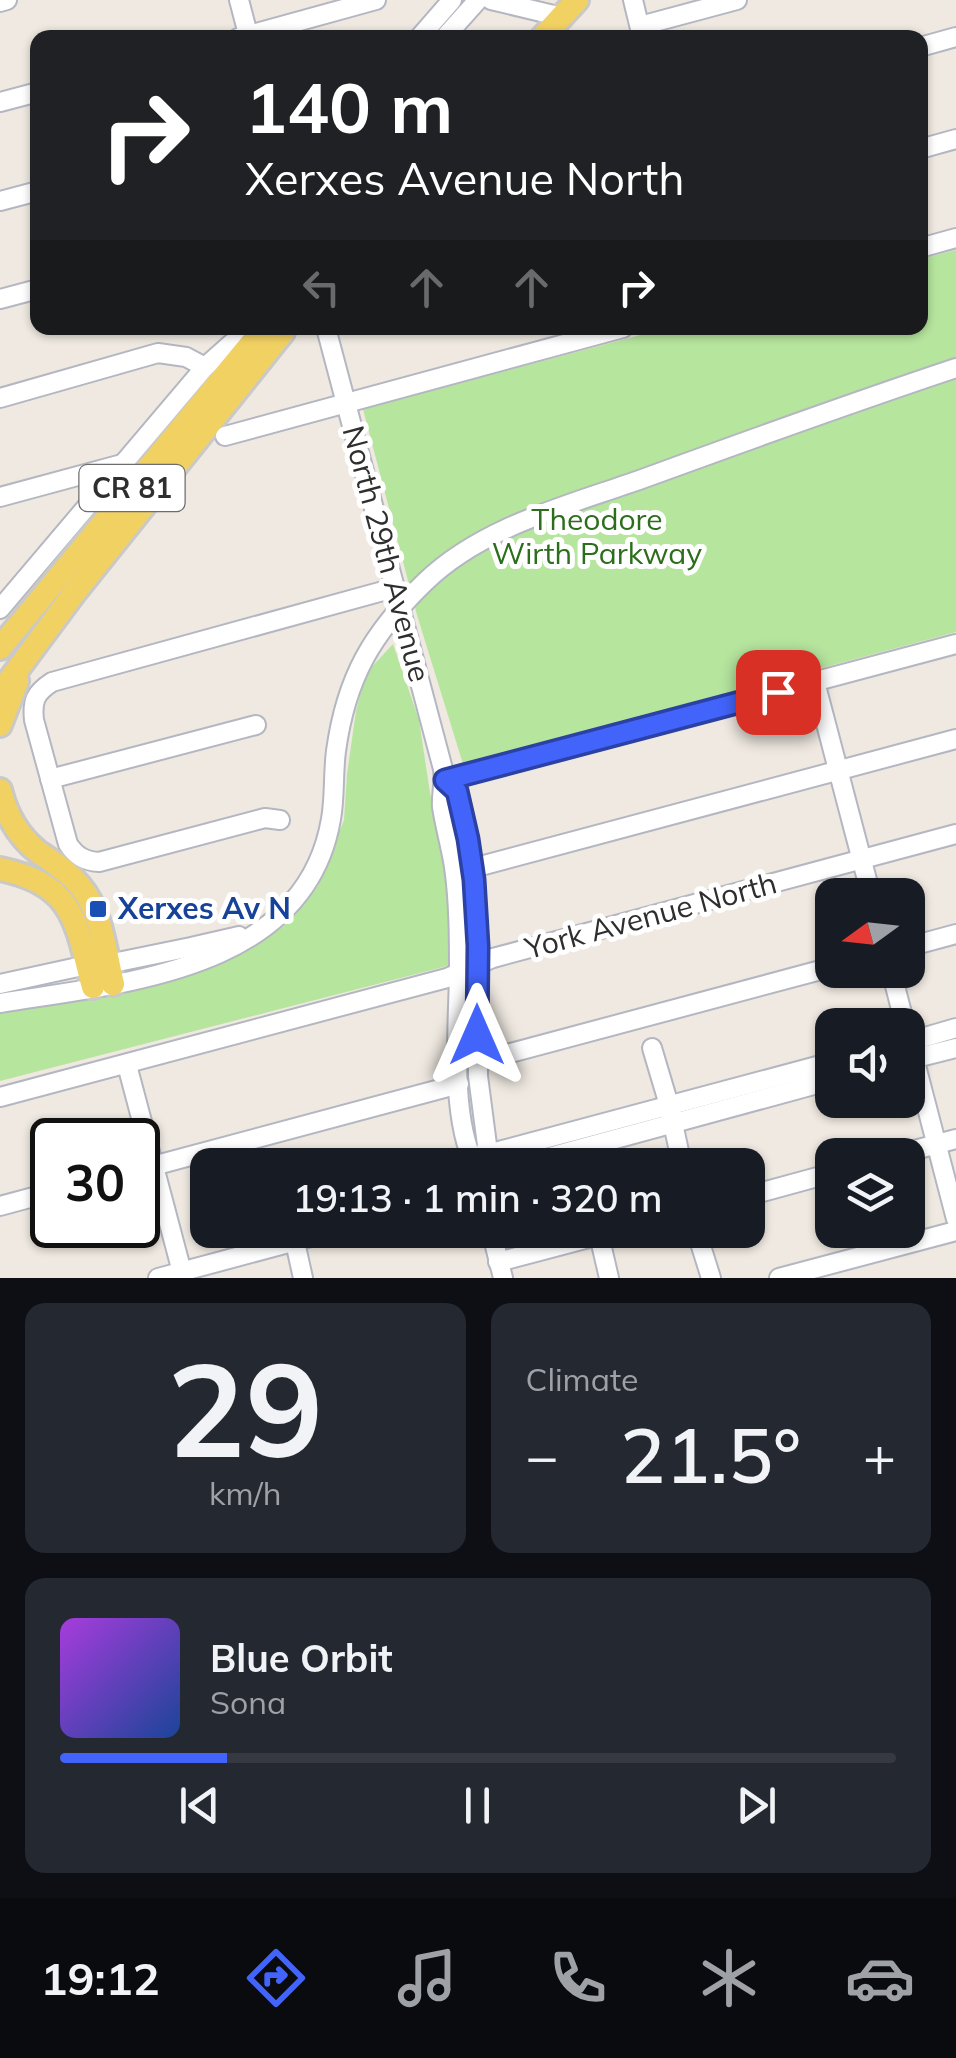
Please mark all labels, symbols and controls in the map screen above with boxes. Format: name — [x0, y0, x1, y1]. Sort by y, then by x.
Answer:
text: 140 m — [245, 63, 453, 151]
icon: right — [80, 70, 210, 200]
text: Xerxes Avenue North — [245, 150, 685, 206]
icon: left — [294, 260, 349, 315]
icon: ahead — [399, 260, 454, 315]
icon: ahead — [504, 260, 559, 315]
icon: right — [609, 260, 664, 315]
street label: North 29th Avenue — [335, 422, 439, 686]
road number: CR 81 — [80, 465, 184, 511]
park label: Theodore Wirth Parkway — [492, 500, 702, 572]
pin — [736, 650, 821, 735]
icon: arrive — [751, 665, 806, 720]
street label: York Avenue North — [520, 863, 781, 967]
north arrow — [815, 878, 925, 988]
map controls — [815, 878, 925, 1248]
place label: Xerxes Av N — [117, 889, 291, 927]
marker: Xerxes Av N — [87, 898, 109, 920]
position arrow — [425, 983, 529, 1087]
button: sound — [815, 1008, 925, 1118]
speed limit sign: 30 — [30, 1118, 160, 1248]
button: layers — [815, 1138, 925, 1248]
text: 19:13 · 1 min · 320 m — [292, 1174, 663, 1222]
text: 29 — [167, 1326, 323, 1490]
text: Climate — [526, 1359, 638, 1399]
text: 21.5° — [620, 1408, 801, 1502]
text: − — [526, 1421, 559, 1490]
text: + — [863, 1421, 896, 1490]
text: km/h — [209, 1473, 281, 1513]
text: Blue Orbit — [210, 1634, 393, 1682]
text: Sona — [210, 1682, 286, 1722]
icon: previous — [172, 1778, 227, 1833]
icon: pause — [450, 1778, 505, 1833]
icon: next — [729, 1778, 784, 1833]
icon: directions — [241, 1943, 311, 2013]
icon: music — [392, 1943, 462, 2013]
icon: phone — [543, 1943, 613, 2013]
icon: climate — [694, 1943, 764, 2013]
icon: car — [845, 1943, 915, 2013]
text: 19:12 — [41, 1950, 160, 2006]

